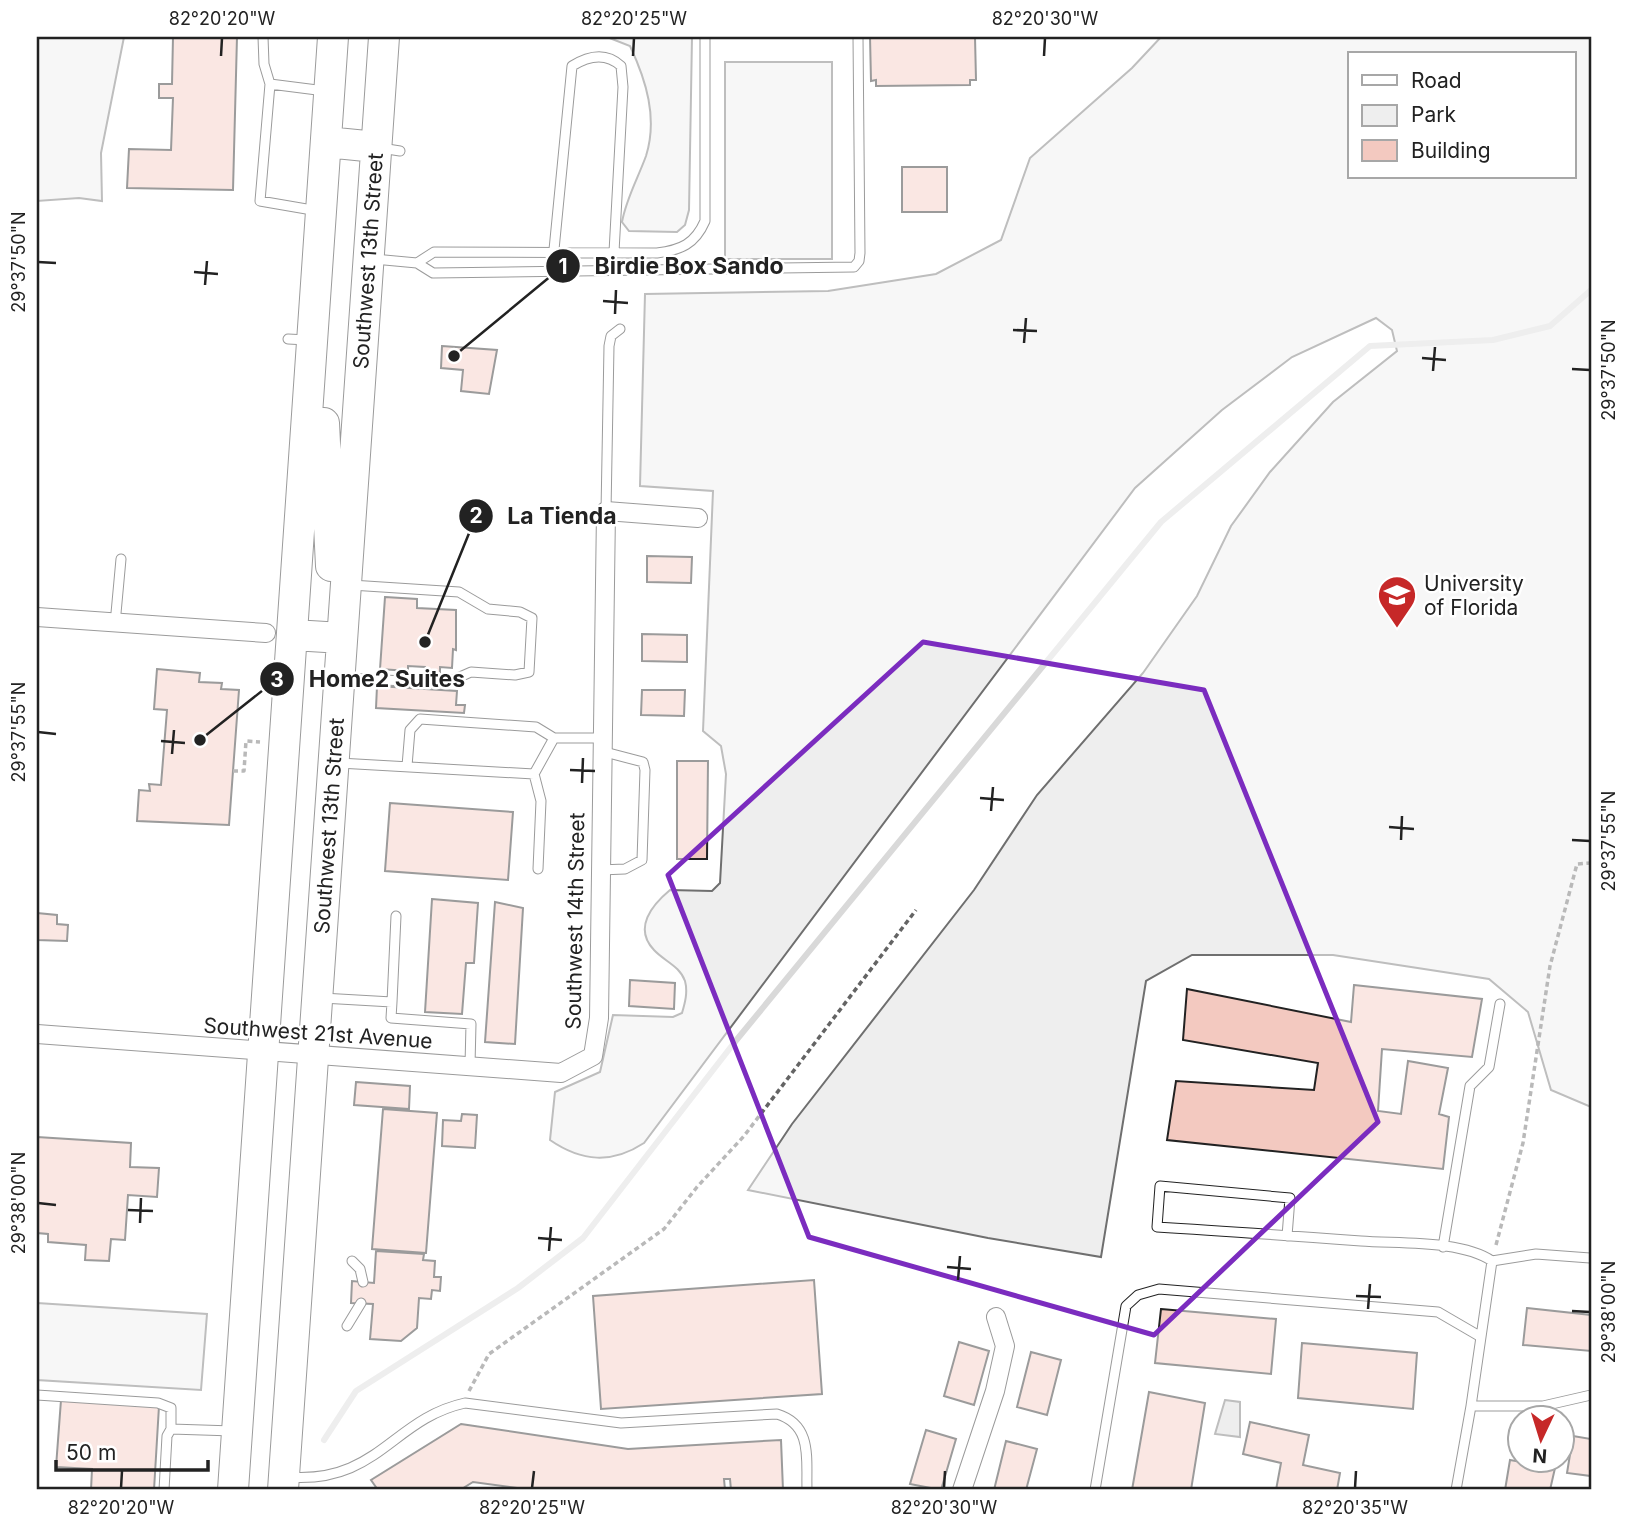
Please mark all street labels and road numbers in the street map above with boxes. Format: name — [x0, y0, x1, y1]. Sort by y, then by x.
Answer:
street label: Southwest 13th Street — [348, 152, 388, 370]
street label: Southwest 13th Street — [309, 717, 349, 935]
street label: Southwest 14th Street — [561, 812, 589, 1030]
street label: Southwest 21st Avenue — [203, 1013, 433, 1053]

